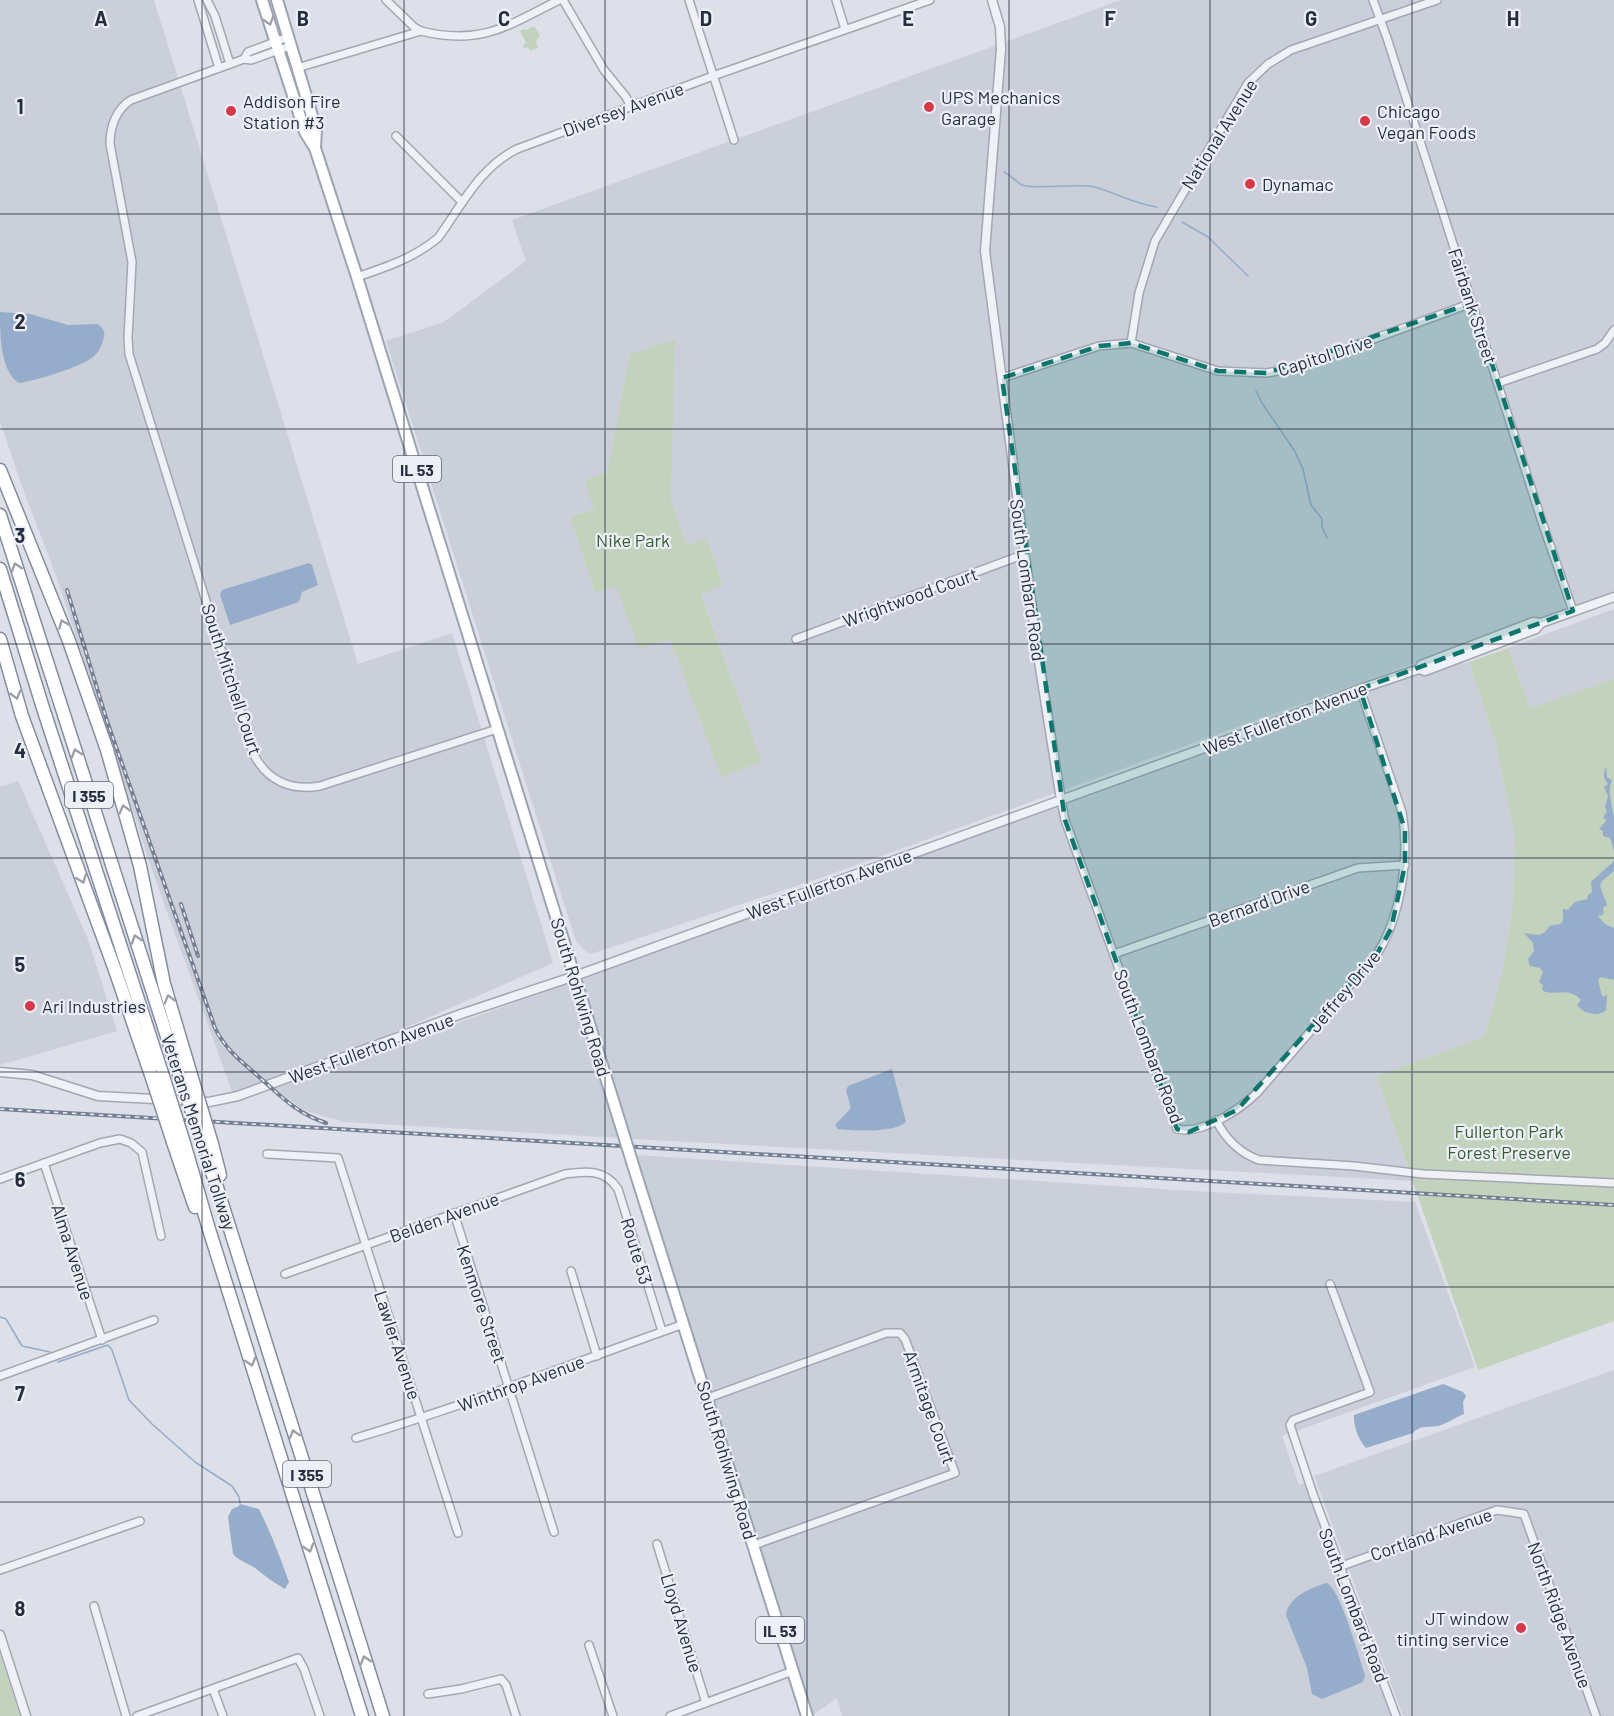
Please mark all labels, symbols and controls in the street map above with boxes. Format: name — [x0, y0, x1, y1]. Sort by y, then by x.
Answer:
text: A — [94, 6, 108, 30]
text: B — [297, 6, 309, 30]
text: C — [498, 6, 510, 30]
text: D — [700, 6, 712, 30]
text: E — [902, 6, 914, 30]
text: F — [1104, 6, 1116, 30]
text: G — [1305, 6, 1317, 30]
text: H — [1507, 6, 1519, 30]
one-way arrow — [262, 15, 274, 26]
street label: National Avenue — [1176, 75, 1262, 193]
street label: Diversey Avenue — [559, 77, 687, 141]
place label: UPS Mechanics Garage — [941, 86, 1060, 129]
place label: Addison Fire Station #3 — [243, 90, 341, 133]
text: 1 — [16, 94, 24, 118]
marker: UPS Mechanics Garage — [922, 100, 936, 114]
place label: Chicago Vegan Foods — [1377, 100, 1476, 143]
marker: Addison Fire Station #3 — [224, 104, 238, 118]
marker: Chicago Vegan Foods — [1358, 114, 1372, 128]
place label: Dynamac — [1262, 173, 1334, 195]
marker: Dynamac — [1243, 177, 1257, 191]
street label: Fairbank Street — [1444, 245, 1502, 367]
text: 2 — [14, 309, 26, 333]
street label: Capitol Drive — [1275, 329, 1375, 381]
road number: IL 53 — [393, 456, 441, 482]
street label: South Lombard Road — [1006, 498, 1050, 662]
text: 3 — [15, 523, 25, 547]
park label: Nike Park — [596, 529, 670, 551]
one-way arrow — [11, 562, 24, 573]
street label: Wrightwood Court — [839, 562, 981, 632]
street label: South Mitchell Court — [197, 601, 267, 757]
one-way arrow — [57, 620, 70, 630]
street label: West Fullerton Avenue — [1200, 677, 1370, 759]
one-way arrow — [9, 689, 21, 700]
text: 4 — [14, 738, 26, 762]
one-way arrow — [70, 748, 83, 759]
road number: I 355 — [65, 782, 113, 808]
one-way arrow — [119, 804, 131, 815]
street label: West Fullerton Avenue — [743, 844, 915, 924]
one-way arrow — [74, 873, 87, 883]
street label: Bernard Drive — [1205, 874, 1313, 932]
street label: South Rohlwing Road — [546, 915, 616, 1079]
one-way arrow — [130, 934, 143, 945]
street label: Jeffrey Drive — [1303, 945, 1385, 1037]
text: 5 — [15, 952, 26, 976]
street label: South Lombard Road — [1109, 966, 1189, 1126]
one-way arrow — [164, 994, 176, 1005]
place label: Ari Industries — [42, 995, 146, 1017]
marker: Ari Industries — [23, 999, 37, 1013]
street label: West Fullerton Avenue — [285, 1008, 457, 1088]
street label: Veterans Memorial Tollway — [157, 1031, 241, 1233]
park label: Fullerton Park Forest Preserve — [1447, 1120, 1571, 1163]
text: 6 — [15, 1167, 26, 1191]
street label: Belden Avenue — [386, 1187, 502, 1247]
street label: Alma Avenue — [47, 1201, 99, 1303]
street label: Route 53 — [616, 1215, 658, 1287]
street label: Kenmore Street — [452, 1242, 512, 1366]
street label: Lawler Avenue — [370, 1288, 426, 1402]
street label: Armitage Court — [899, 1347, 961, 1467]
street label: Winthrop Avenue — [455, 1350, 587, 1416]
one-way arrow — [244, 1356, 256, 1367]
street label: South Rohlwing Road — [692, 1378, 762, 1542]
text: 7 — [15, 1381, 25, 1405]
one-way arrow — [289, 1429, 301, 1440]
road number: I 355 — [283, 1461, 331, 1487]
street label: Cortland Avenue — [1367, 1503, 1495, 1565]
street label: South Lombard Road — [1314, 1525, 1394, 1685]
street label: North Ridge Avenue — [1523, 1539, 1597, 1691]
one-way arrow — [302, 1542, 314, 1553]
street label: Lloyd Avenue — [657, 1571, 707, 1675]
text: 8 — [15, 1596, 26, 1620]
place label: JT window tinting service — [1397, 1607, 1509, 1650]
road number: IL 53 — [756, 1617, 804, 1643]
marker: JT window tinting service — [1514, 1621, 1528, 1635]
one-way arrow — [360, 1655, 372, 1666]

